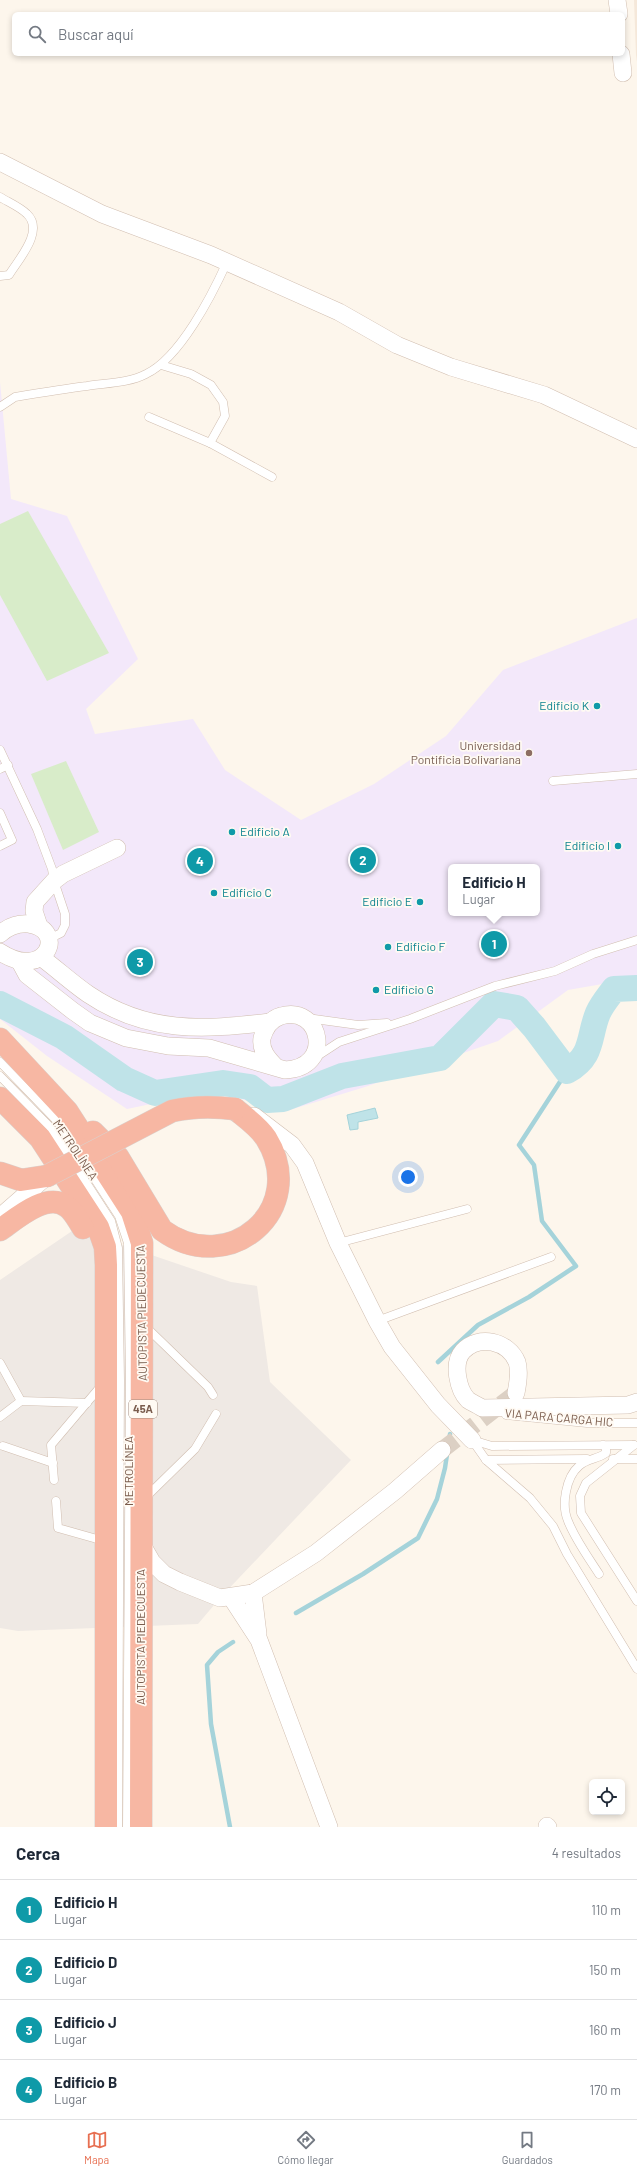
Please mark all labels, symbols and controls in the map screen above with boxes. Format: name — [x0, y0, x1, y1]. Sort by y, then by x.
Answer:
search box — [12, 12, 625, 56]
icon: search — [26, 23, 48, 45]
text: Buscar aquí — [58, 25, 134, 43]
place label: Edificio K — [539, 698, 590, 712]
marker: Edificio K — [592, 701, 602, 711]
place label: Universidad Pontificia Bolivariana — [411, 738, 521, 766]
marker: Universidad Pontificia Bolivariana — [524, 748, 534, 758]
place label: Edificio A — [240, 824, 290, 838]
marker: Edificio A — [227, 827, 237, 837]
place label: Edificio I — [564, 838, 610, 852]
marker: Edificio I — [613, 841, 623, 851]
pin: 2 — [350, 845, 376, 875]
pin: 4 — [187, 846, 213, 876]
popup — [448, 864, 540, 916]
text: Edificio H — [462, 873, 526, 891]
place label: Edificio C — [222, 885, 272, 899]
marker: Edificio C — [209, 888, 219, 898]
text: Lugar — [462, 891, 495, 907]
place label: Edificio E — [362, 894, 412, 908]
marker: Edificio E — [415, 897, 425, 907]
pin: 1 — [481, 929, 507, 959]
place label: Edificio F — [396, 939, 445, 953]
marker: Edificio F — [383, 942, 393, 952]
pin: 3 — [127, 947, 153, 977]
place label: Edificio G — [384, 982, 434, 996]
marker: Edificio G — [371, 985, 381, 995]
street label: METROLÍNEA — [50, 1117, 101, 1182]
your location — [398, 1167, 418, 1187]
street label: AUTOPISTA PIEDECUESTA — [133, 1245, 149, 1381]
road number: 45A — [129, 1400, 157, 1418]
street label: VIA PARA CARGA HIC — [504, 1405, 614, 1429]
street label: METROLÍNEA — [121, 1436, 135, 1506]
street label: AUTOPISTA PIEDECUESTA — [133, 1569, 147, 1705]
map controls — [589, 1779, 625, 1815]
button: locate — [589, 1779, 625, 1815]
text: Cerca — [16, 1843, 60, 1863]
text: 4 resultados — [552, 1845, 621, 1861]
text: Edificio H — [54, 1893, 117, 1911]
text: 1 — [27, 1902, 31, 1918]
text: 110 m — [591, 1902, 621, 1918]
text: Lugar — [54, 1911, 87, 1927]
text: Edificio D — [54, 1953, 117, 1971]
text: 2 — [25, 1962, 33, 1978]
text: 150 m — [589, 1962, 621, 1978]
text: Lugar — [54, 1971, 87, 1987]
text: Edificio J — [54, 2013, 117, 2031]
text: 3 — [25, 2022, 33, 2038]
text: 160 m — [589, 2022, 621, 2038]
text: Lugar — [54, 2031, 87, 2047]
text: Edificio B — [54, 2073, 117, 2091]
text: 4 — [25, 2082, 33, 2098]
text: 170 m — [590, 2082, 621, 2098]
text: Lugar — [54, 2091, 87, 2107]
tab: Mapa — [84, 2129, 109, 2166]
tab: Cómo llegar — [277, 2129, 334, 2166]
tab: Guardados — [502, 2129, 553, 2166]

